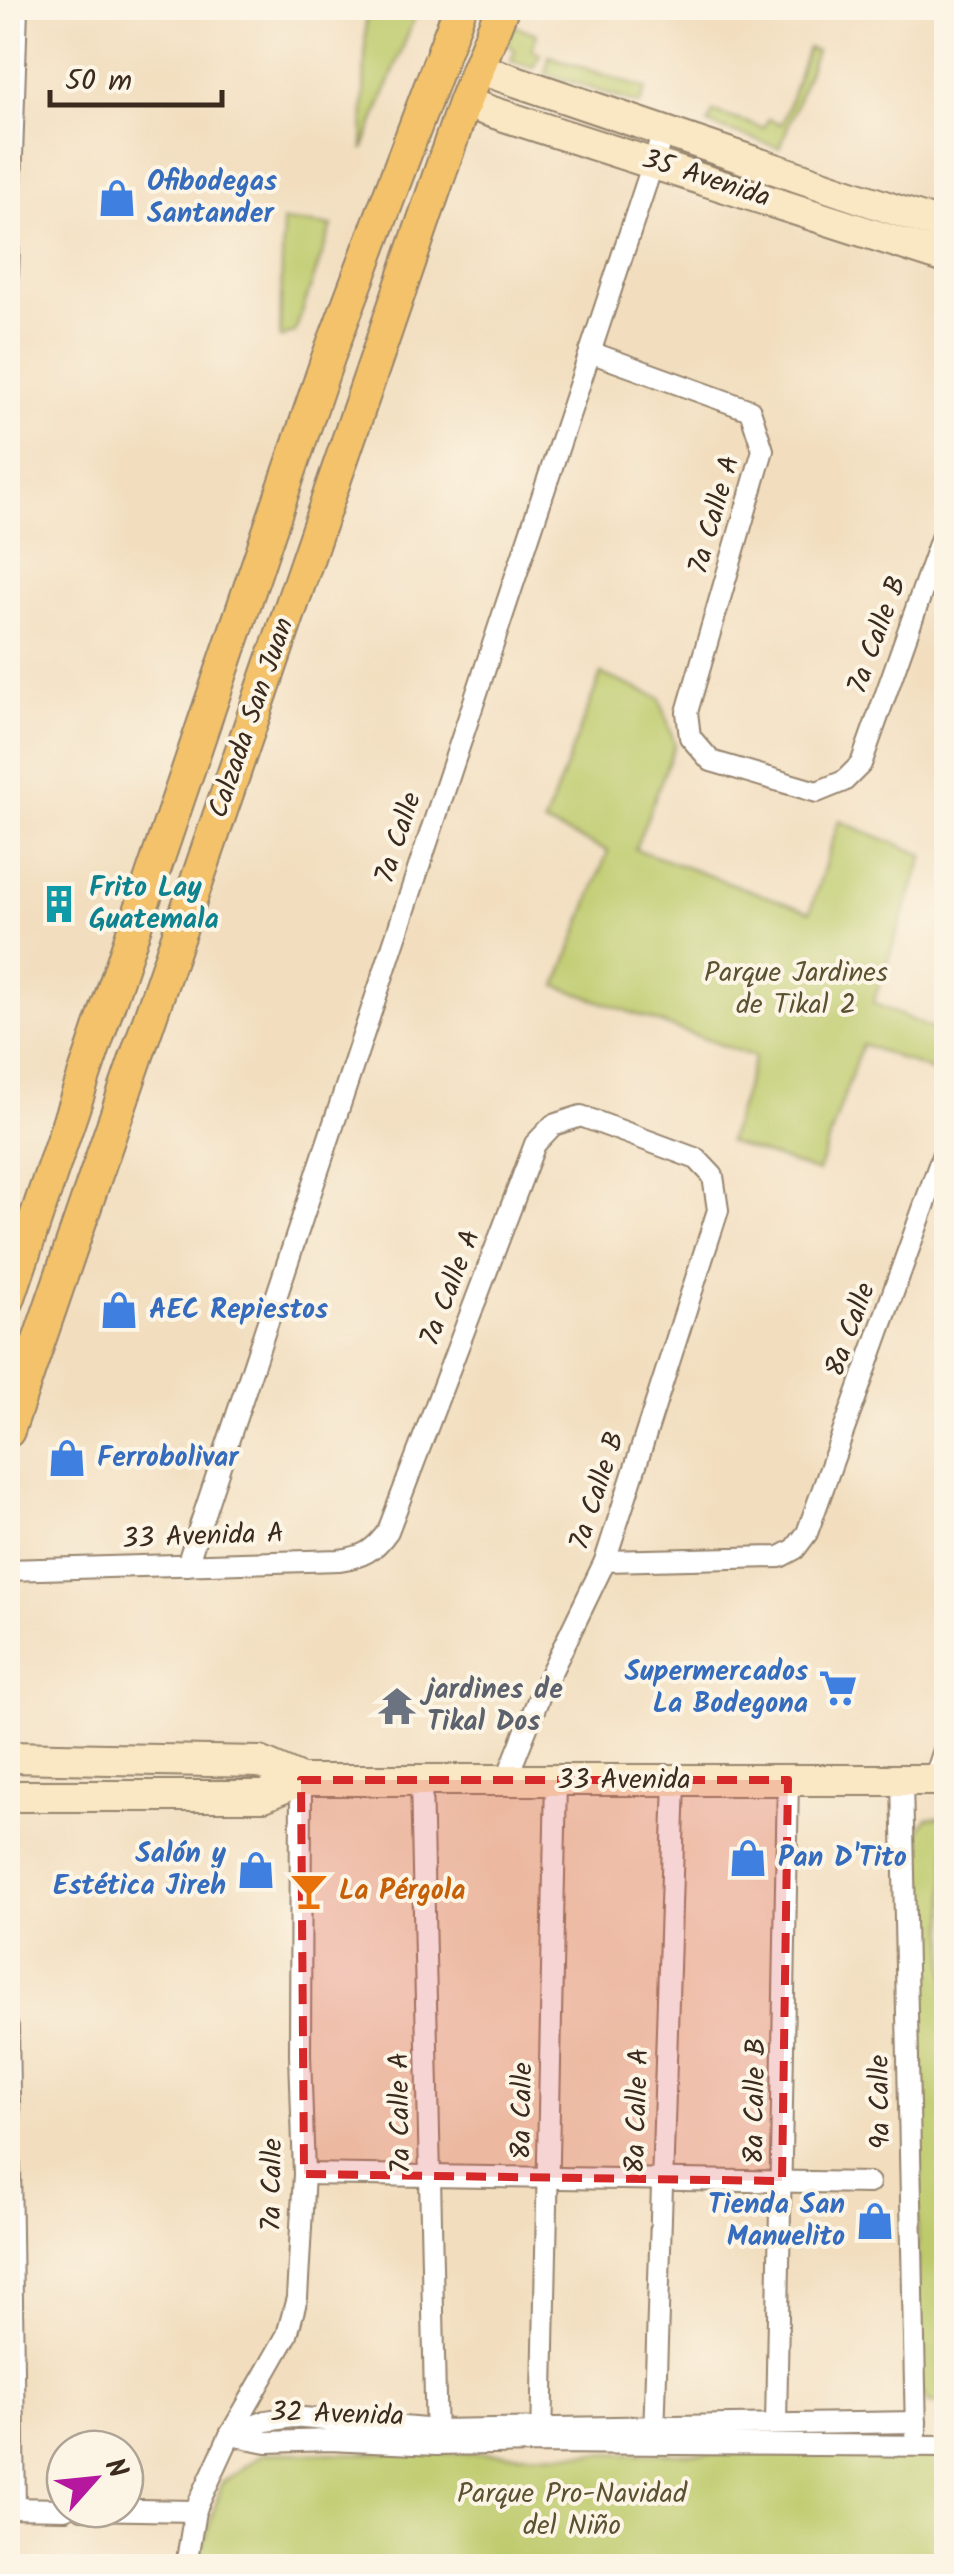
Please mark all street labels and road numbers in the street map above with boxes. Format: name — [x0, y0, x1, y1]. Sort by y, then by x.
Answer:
street label: 35 Avenida — [636, 137, 776, 221]
street label: 7a Calle A — [677, 450, 753, 580]
street label: 7a Calle B — [836, 570, 920, 700]
street label: Calzada San Juan — [197, 612, 307, 824]
street label: 7a Calle — [363, 786, 435, 889]
street label: 7a Calle A — [408, 1223, 494, 1353]
street label: 8a Calle — [813, 1276, 889, 1383]
street label: 7a Calle B — [558, 1426, 638, 1556]
street label: 33 Avenida A — [121, 1512, 285, 1562]
street label: 33 Avenida — [557, 1758, 691, 1803]
street label: 8a Calle B — [732, 2037, 780, 2165]
street label: 8a Calle A — [613, 2047, 663, 2175]
street label: 7a Calle A — [377, 2052, 425, 2174]
street label: 9a Calle — [858, 2054, 904, 2150]
street label: 8a Calle — [500, 2062, 546, 2160]
street label: 7a Calle — [250, 2137, 296, 2232]
street label: 32 Avenida — [269, 2390, 405, 2440]

